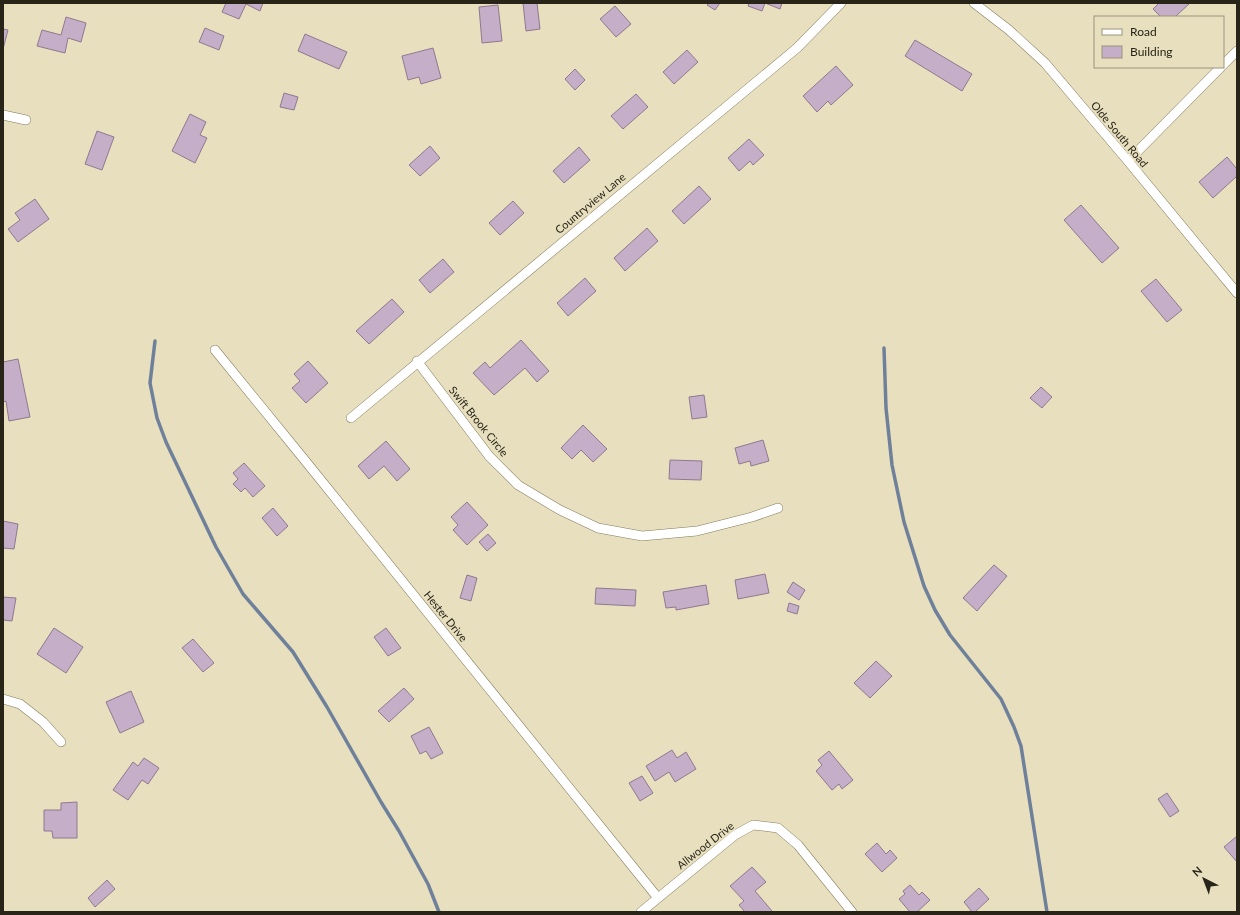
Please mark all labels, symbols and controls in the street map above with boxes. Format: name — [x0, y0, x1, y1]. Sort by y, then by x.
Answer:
legend — [1094, 16, 1224, 68]
text: Road — [1130, 24, 1157, 39]
text: Building — [1130, 44, 1173, 59]
street label: Olde South Road — [1089, 99, 1151, 169]
street label: Countryview Lane — [552, 170, 628, 236]
street label: Swift Brook Circle — [447, 383, 511, 459]
street label: Hester Drive — [422, 588, 470, 644]
street label: Allwood Drive — [674, 819, 736, 871]
north arrow — [1184, 859, 1224, 899]
text: N — [1189, 864, 1204, 879]

